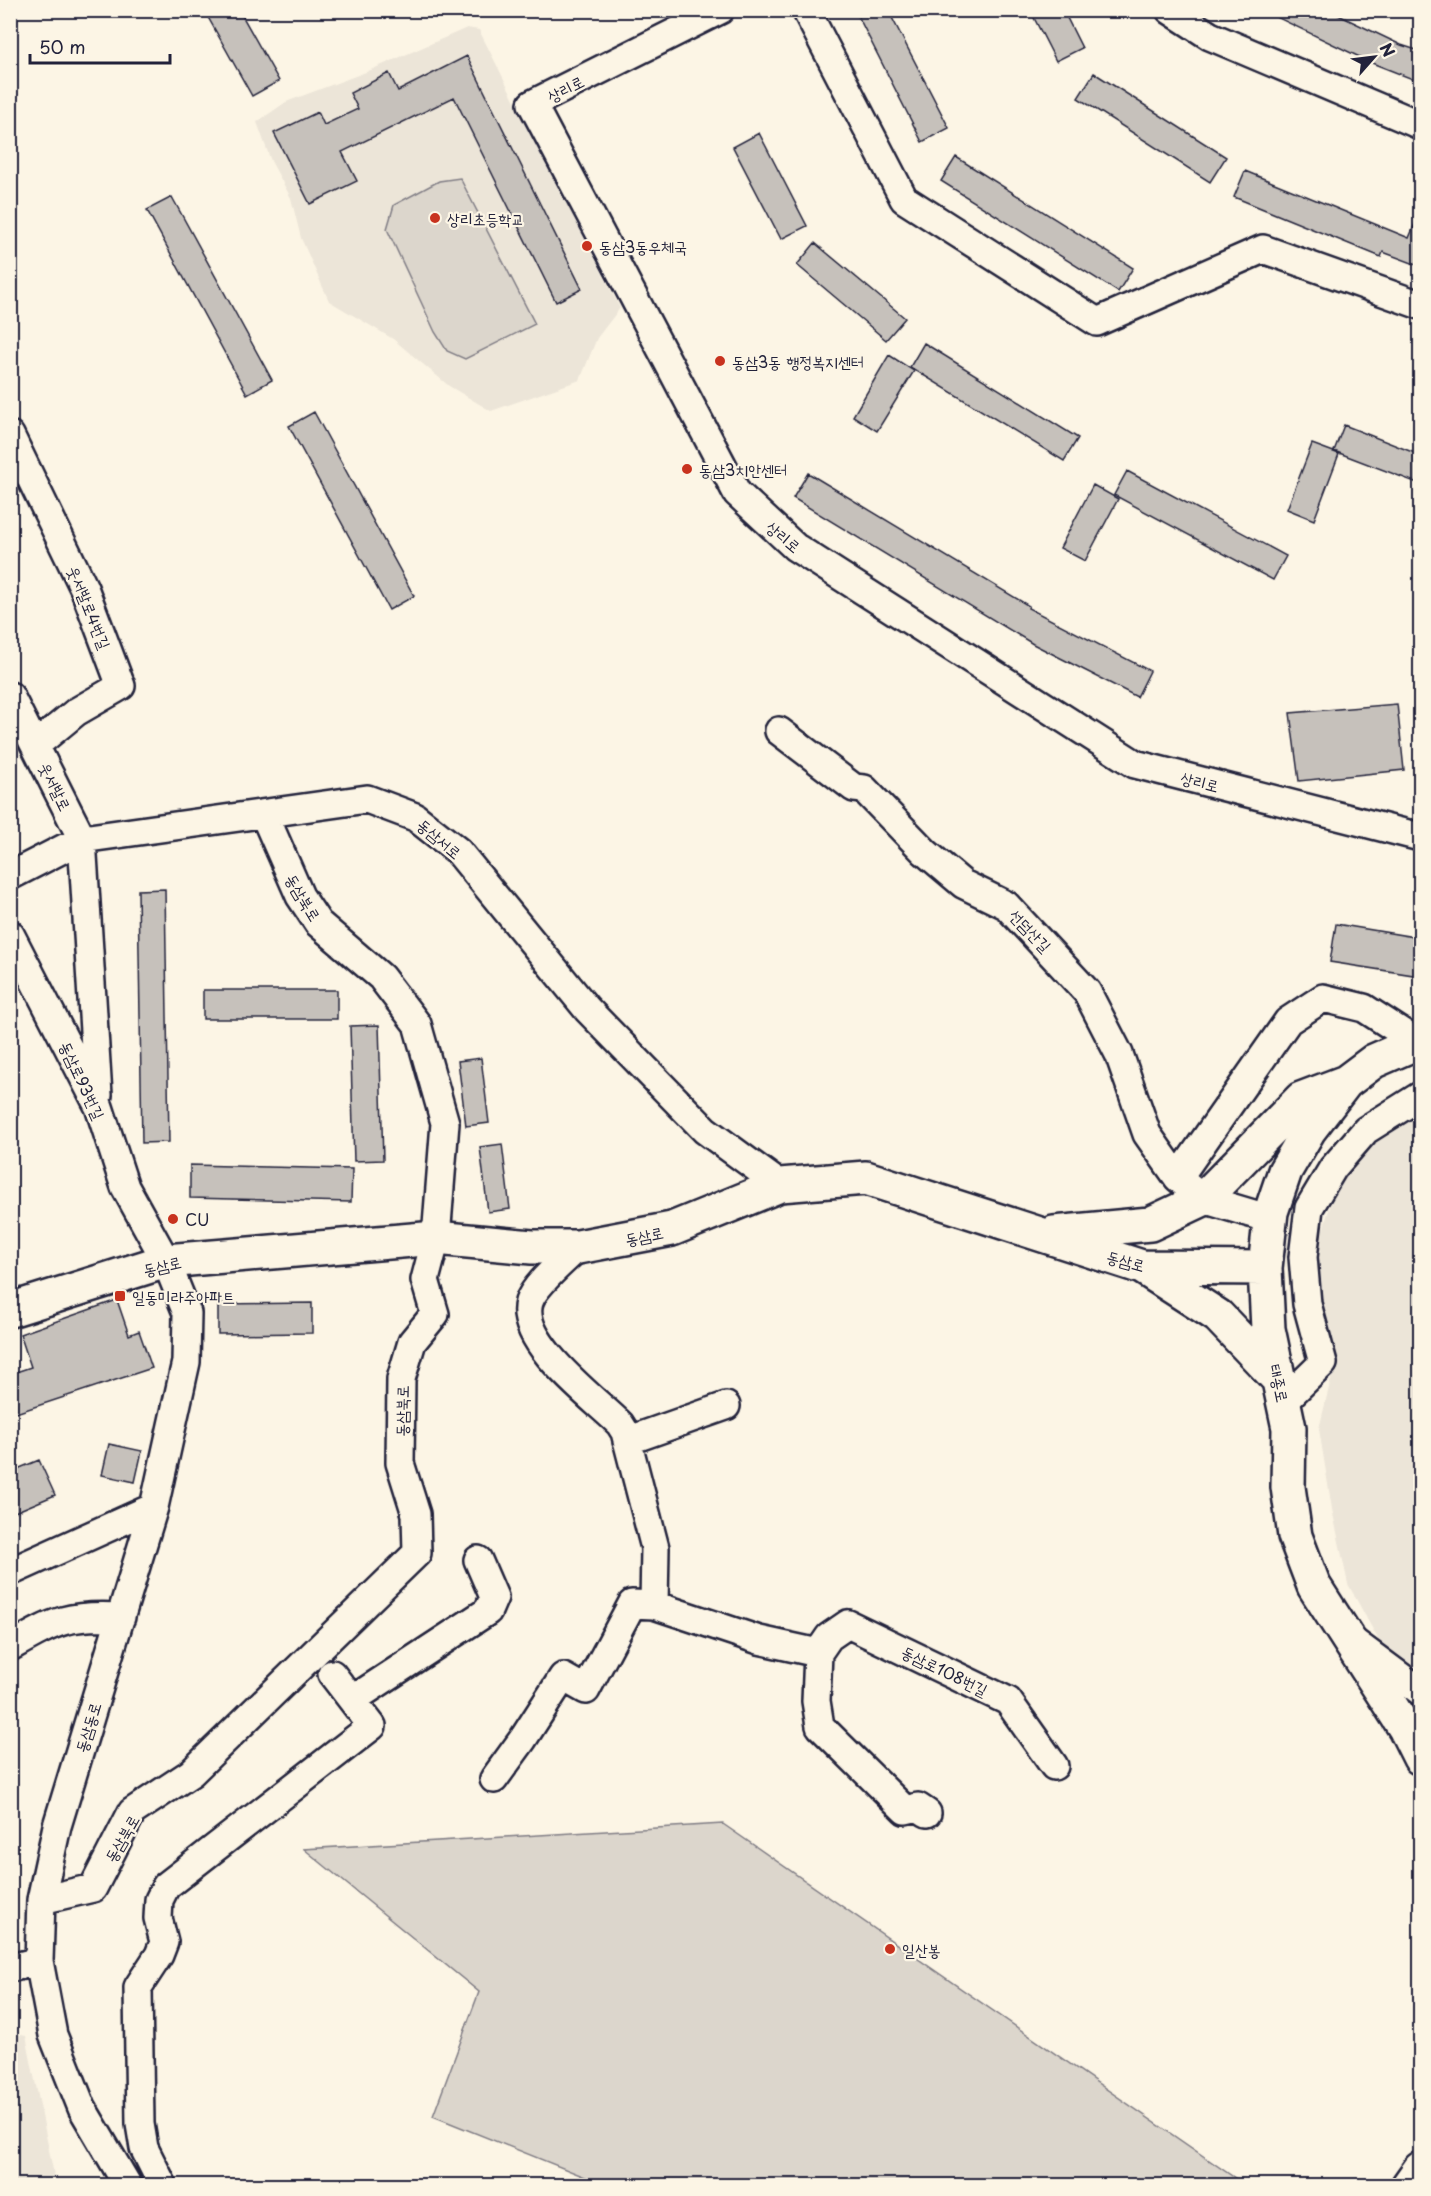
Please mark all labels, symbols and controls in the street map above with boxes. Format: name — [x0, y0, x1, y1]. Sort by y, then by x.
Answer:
scale bar — [30, 27, 170, 65]
north arrow — [1344, 27, 1404, 87]
text: 50 m — [39, 33, 86, 60]
text: N — [1375, 38, 1402, 61]
street label: 상리로 — [542, 69, 588, 107]
place label: 상리초등학교 — [447, 206, 524, 230]
marker: 상리초등학교 — [428, 211, 442, 225]
place label: 동삼3동우체국 — [599, 234, 687, 258]
marker: 동삼3동우체국 — [580, 239, 594, 253]
place label: 동삼3동 행정복지센터 — [732, 349, 864, 373]
marker: 동삼3동 행정복지센터 — [713, 354, 727, 368]
place label: 동삼3치안센터 — [699, 457, 787, 481]
marker: 동삼3치안센터 — [680, 462, 694, 476]
street label: 상리로 — [761, 514, 807, 558]
street label: 웃서발로4번길 — [62, 562, 118, 652]
street label: 웃서발로 — [34, 758, 78, 814]
street label: 상리로 — [1178, 765, 1222, 797]
street label: 동삼서로 — [413, 812, 467, 864]
street label: 동삼북로 — [280, 869, 328, 925]
street label: 선덤산길 — [1004, 903, 1058, 957]
street label: 동삼로93번길 — [54, 1037, 112, 1123]
place label: CU — [185, 1207, 209, 1231]
marker: CU — [166, 1212, 180, 1226]
street label: 동삼로 — [623, 1219, 665, 1251]
street label: 동삼로 — [1104, 1243, 1148, 1277]
street label: 동삼로 — [140, 1249, 184, 1281]
place label: 일동미라주아파트 — [132, 1284, 235, 1308]
marker: 일동미라주아파트 — [113, 1289, 127, 1303]
street label: 태종로 — [1264, 1362, 1296, 1404]
street label: 동삼북로 — [389, 1385, 413, 1437]
street label: 동삼로108번길 — [898, 1639, 992, 1701]
street label: 동삼동로 — [68, 1699, 106, 1755]
street label: 동삼북로 — [98, 1810, 144, 1866]
place label: 일산봉 — [902, 1937, 941, 1961]
marker: 일산봉 — [883, 1942, 897, 1956]

